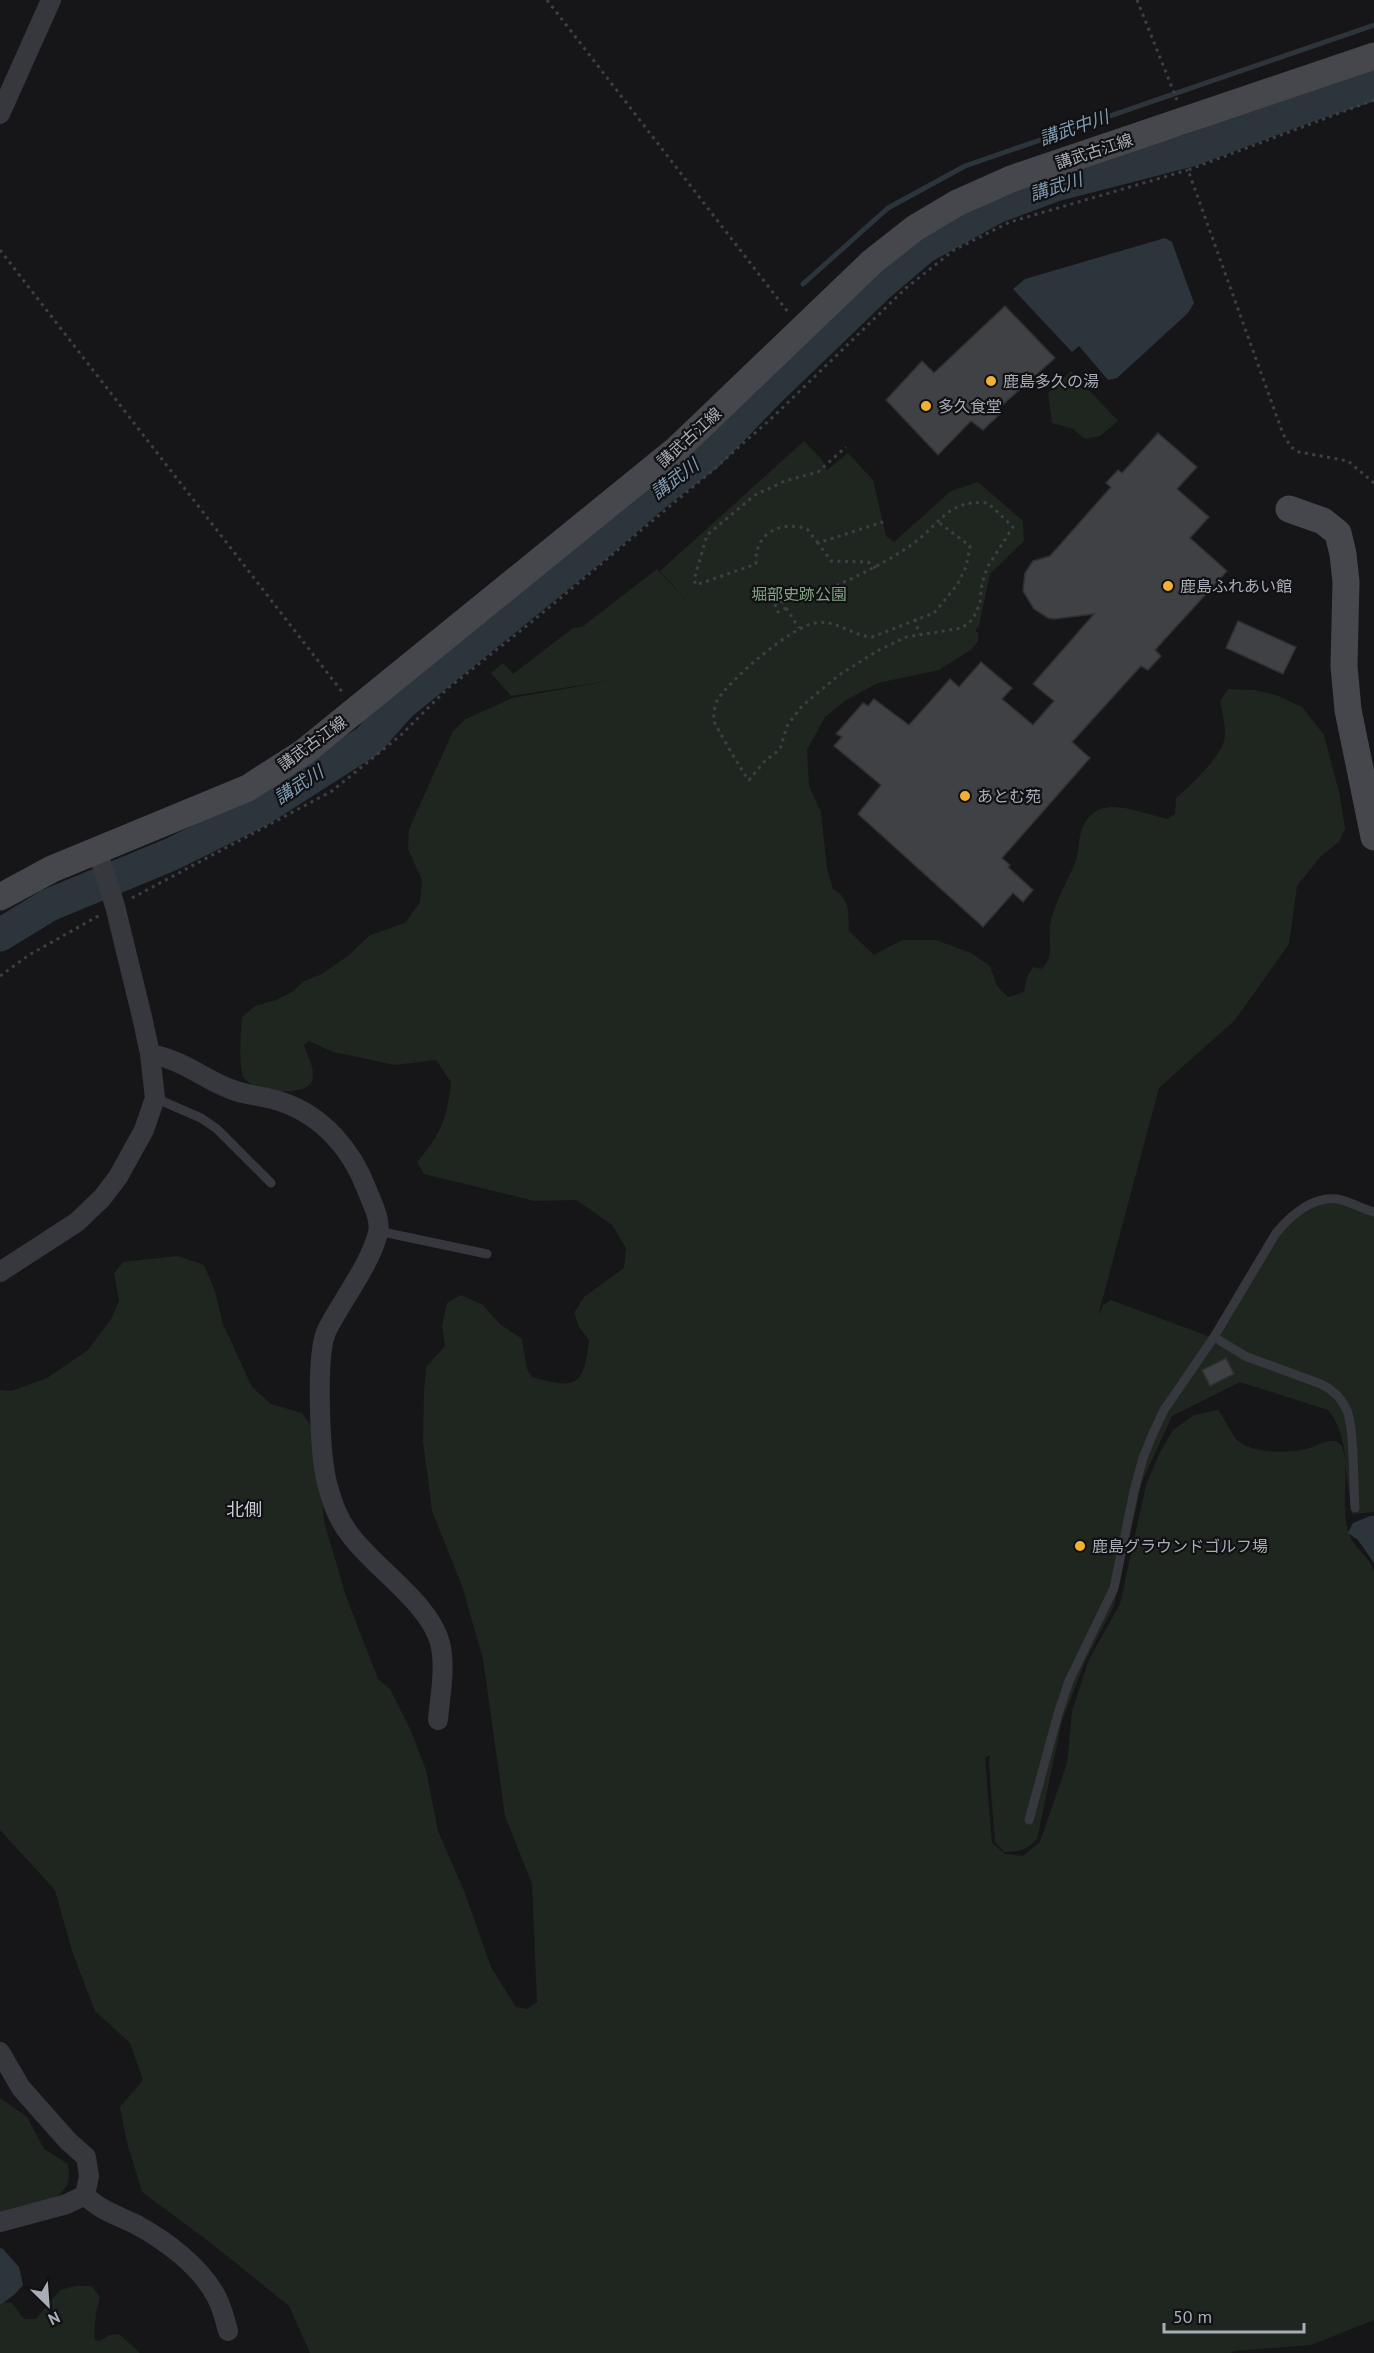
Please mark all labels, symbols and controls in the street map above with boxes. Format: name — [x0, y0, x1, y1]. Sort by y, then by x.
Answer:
water label: 講武中川 — [1036, 104, 1114, 150]
street label: 講武古江線 — [1053, 129, 1135, 173]
water label: 講武川 — [1027, 167, 1087, 205]
place label: 鹿島多久の湯 — [1003, 371, 1099, 391]
marker: 鹿島多久の湯 — [984, 374, 998, 388]
place label: 多久食堂 — [938, 396, 1002, 416]
marker: 多久食堂 — [919, 399, 933, 413]
street label: 講武古江線 — [653, 403, 725, 471]
water label: 講武川 — [646, 452, 705, 504]
place label: 鹿島ふれあい館 — [1180, 576, 1292, 596]
marker: 鹿島ふれあい館 — [1161, 579, 1175, 593]
park label: 堀部史跡公園 — [751, 584, 847, 604]
street label: 講武古江線 — [274, 711, 350, 775]
water label: 講武川 — [270, 759, 329, 809]
place label: あとむ苑 — [977, 786, 1041, 806]
marker: あとむ苑 — [958, 789, 972, 803]
district label: 北側 — [226, 1498, 262, 1521]
place label: 鹿島グラウンドゴルフ場 — [1092, 1536, 1268, 1556]
marker: 鹿島グラウンドゴルフ場 — [1073, 1539, 1087, 1553]
north arrow — [18, 2275, 78, 2335]
scale bar — [1164, 2296, 1304, 2334]
text: 50 m — [1173, 2305, 1212, 2328]
text: N — [45, 2307, 63, 2330]

